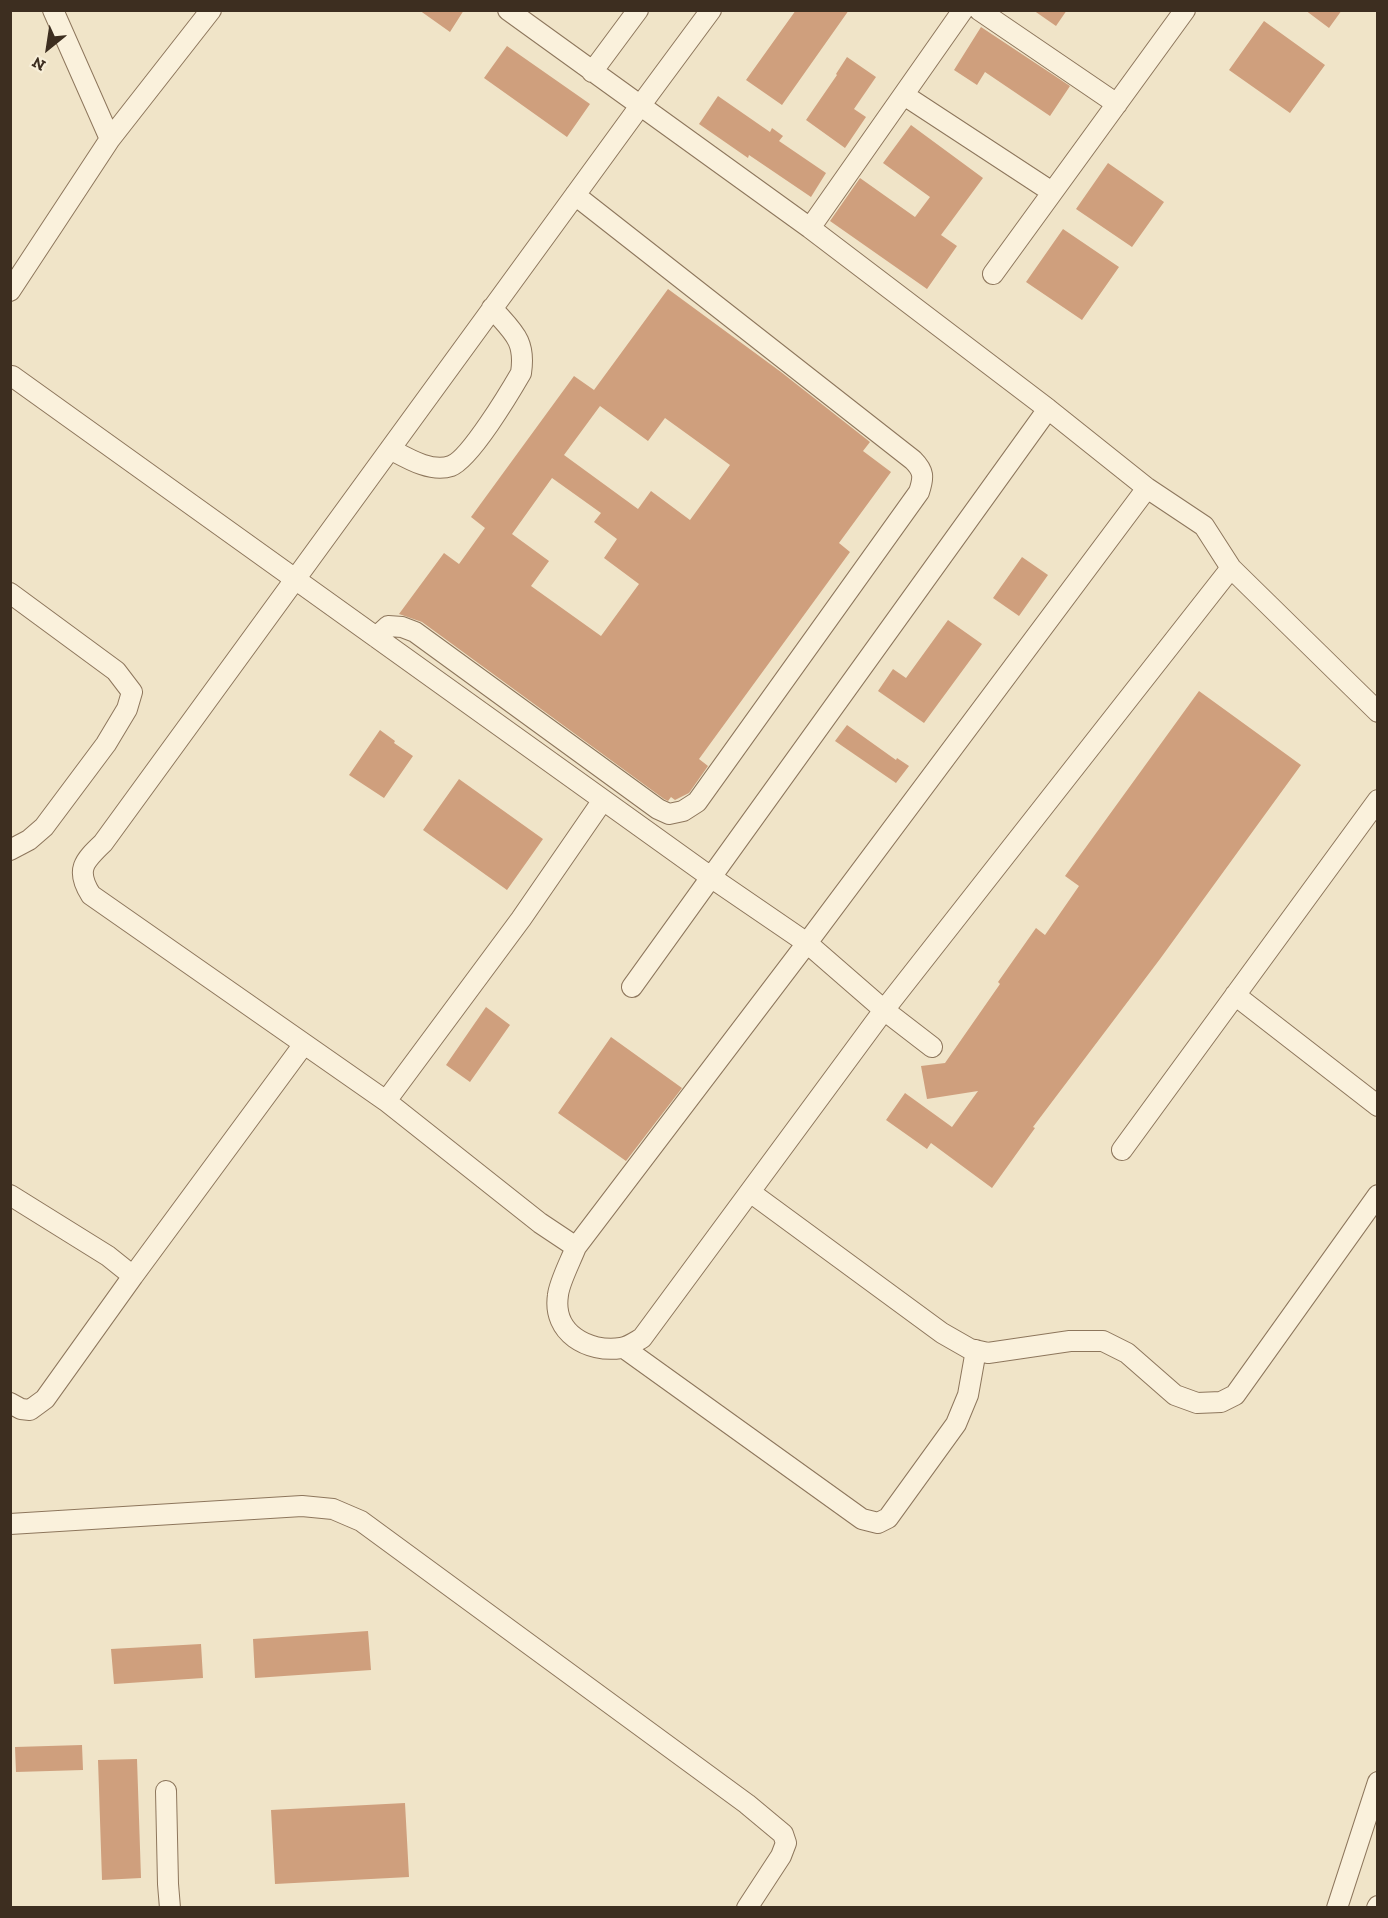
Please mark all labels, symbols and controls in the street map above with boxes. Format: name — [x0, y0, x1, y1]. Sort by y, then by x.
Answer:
north arrow — [18, 18, 78, 78]
text: N — [29, 53, 49, 75]

